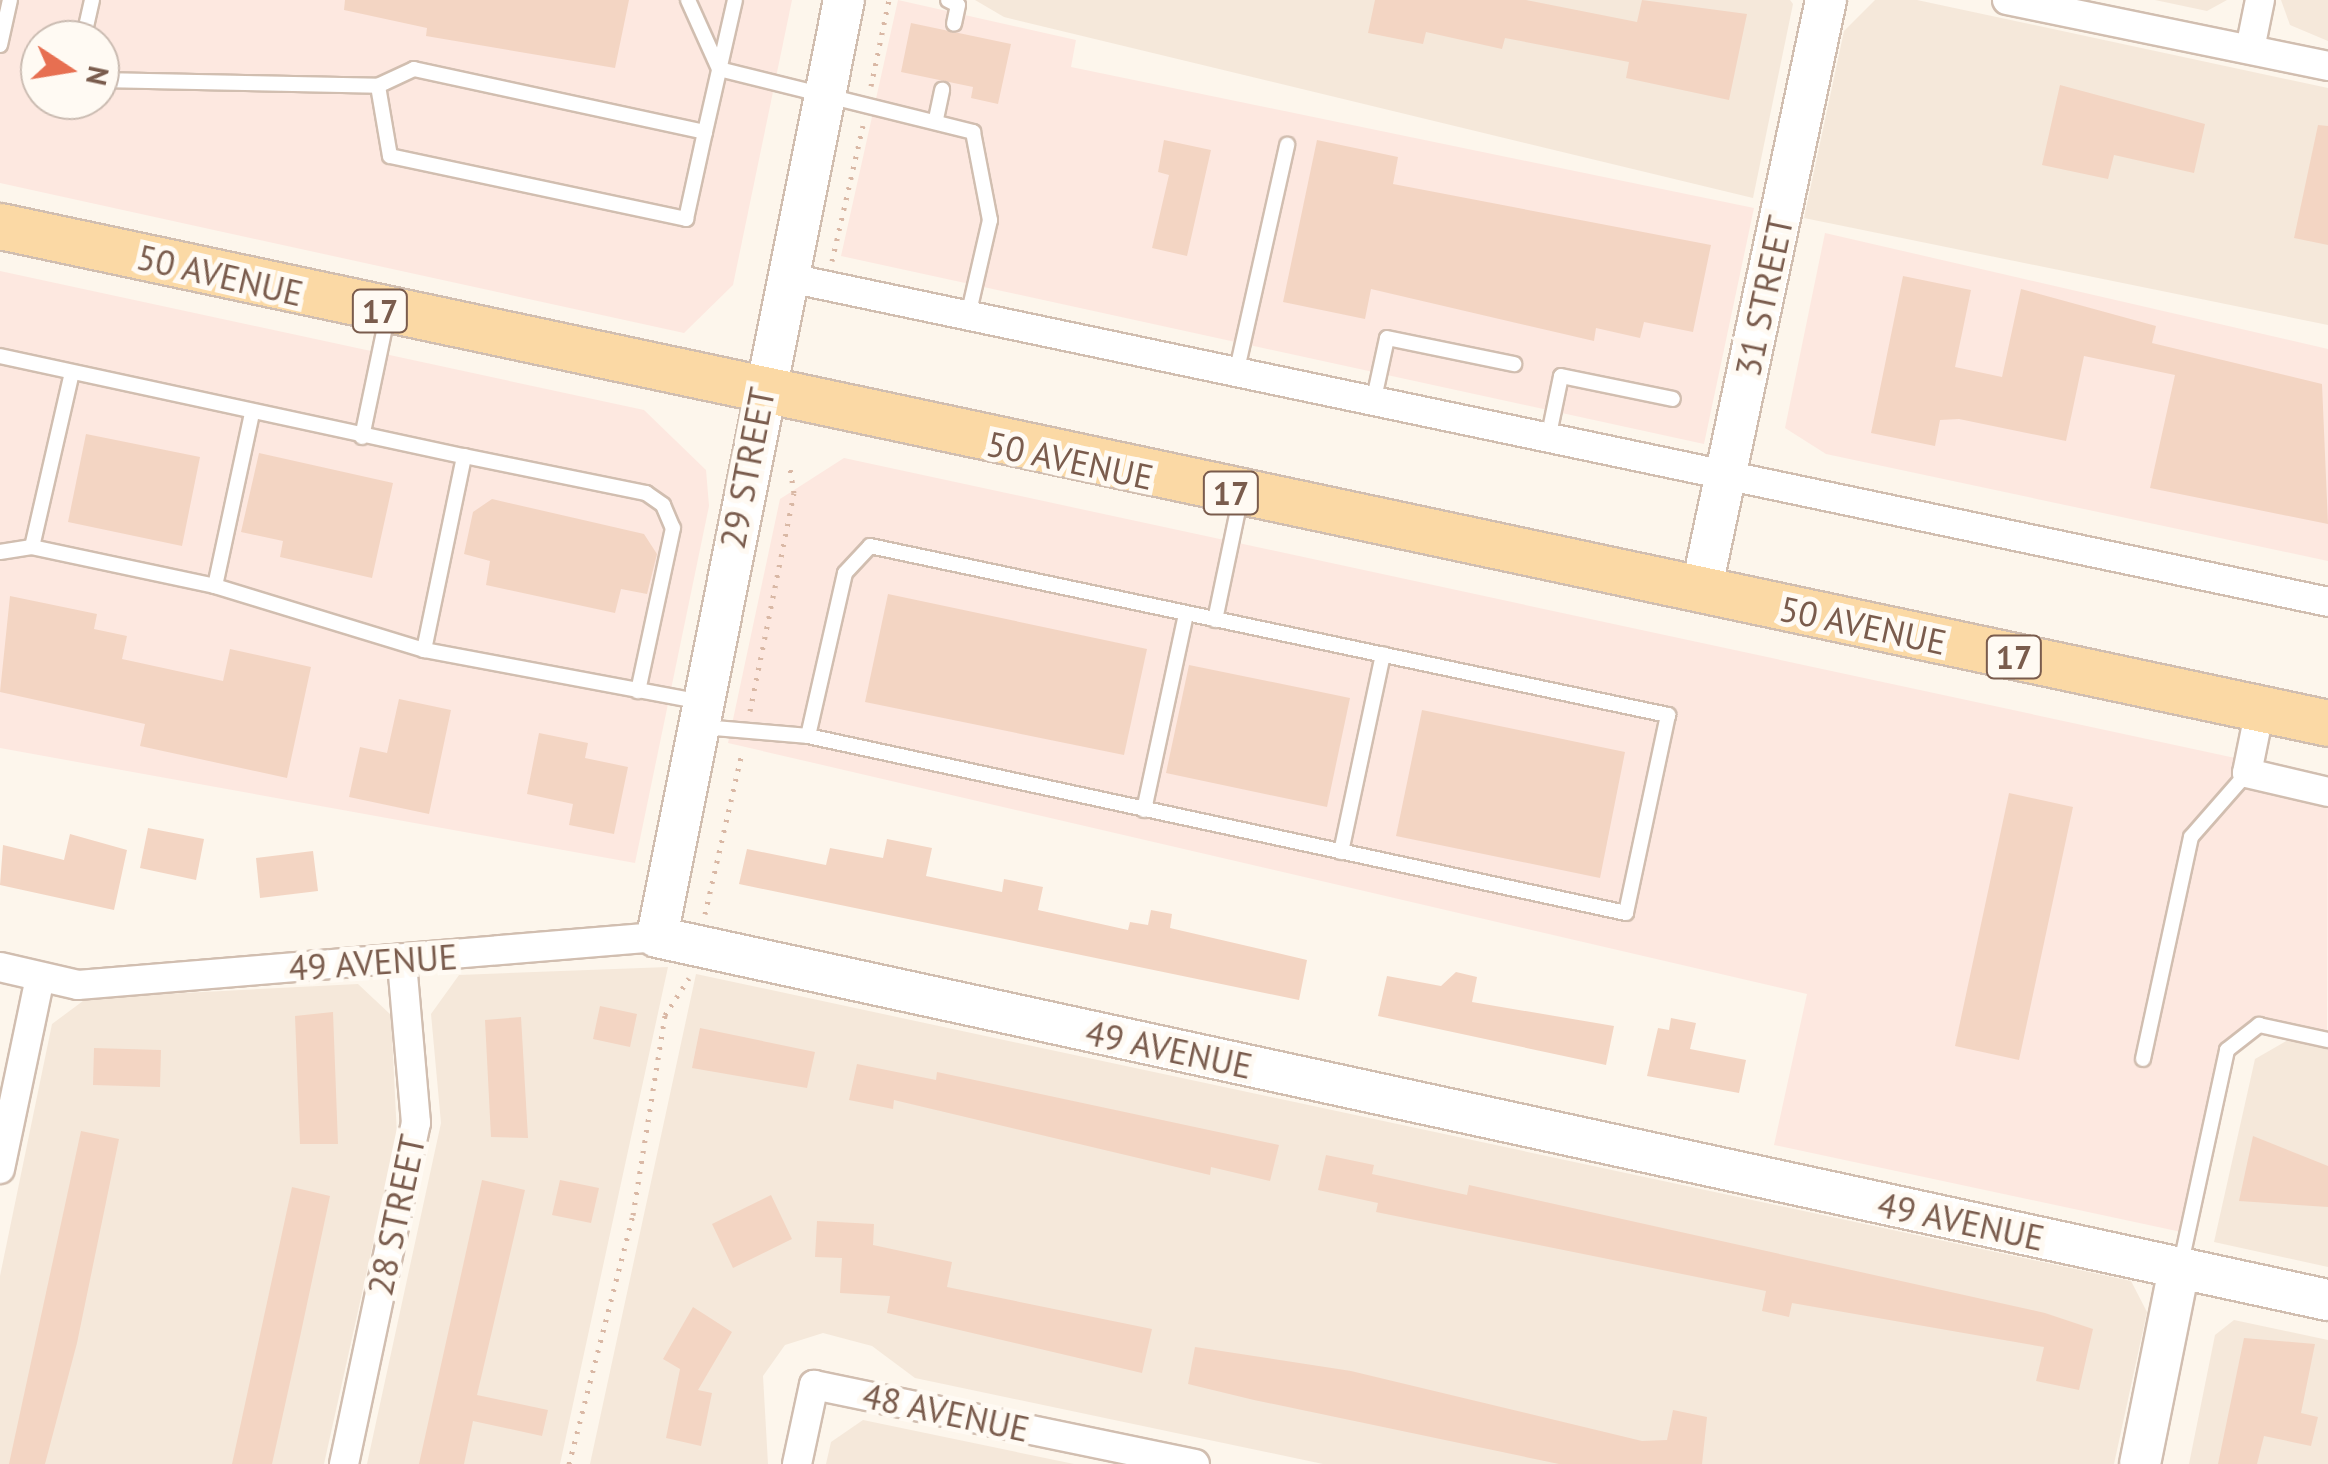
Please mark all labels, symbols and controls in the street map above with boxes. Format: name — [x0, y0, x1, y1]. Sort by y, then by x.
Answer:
north arrow — [20, 20, 120, 120]
text: N — [78, 63, 118, 89]
street label: 31 STREET — [1726, 212, 1802, 380]
street label: 50 AVENUE — [132, 235, 308, 315]
road number: 17 — [350, 284, 410, 338]
street label: 29 STREET — [711, 384, 783, 552]
street label: 50 AVENUE — [982, 422, 1158, 498]
road number: 17 — [1201, 466, 1261, 520]
street label: 50 AVENUE — [1775, 587, 1951, 663]
road number: 17 — [1984, 630, 2044, 684]
street label: 49 AVENUE — [287, 935, 459, 989]
street label: 49 AVENUE — [1081, 1011, 1257, 1087]
street label: 28 STREET — [358, 1131, 434, 1299]
street label: 49 AVENUE — [1873, 1183, 2049, 1259]
street label: 48 AVENUE — [858, 1374, 1034, 1450]

